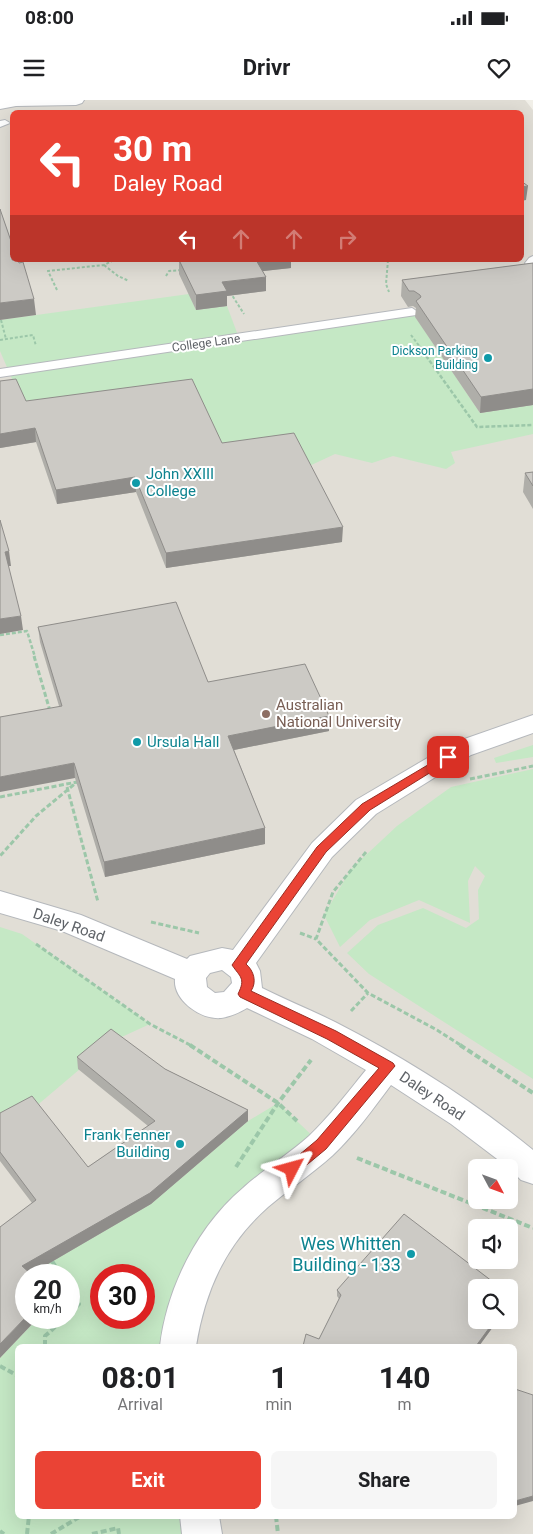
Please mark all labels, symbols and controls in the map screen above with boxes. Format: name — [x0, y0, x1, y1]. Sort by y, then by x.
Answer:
text: 08:00 — [25, 6, 74, 29]
icon: menu — [20, 54, 48, 82]
icon: heart — [485, 54, 513, 82]
text: Drivr — [243, 55, 290, 80]
text: 30 m — [113, 129, 192, 170]
icon: left — [30, 130, 95, 195]
text: Daley Road — [113, 171, 223, 196]
icon: left — [174, 225, 202, 253]
icon: ahead — [227, 225, 255, 253]
icon: ahead — [280, 225, 308, 253]
icon: right — [333, 225, 361, 253]
street label: College Lane — [171, 331, 241, 355]
place label: Dickson Parking Building — [392, 344, 478, 372]
marker: Dickson Parking Building — [482, 352, 494, 364]
place label: John XXIII College — [146, 465, 214, 500]
marker: John XXIII College — [130, 477, 142, 489]
place label: Australian National University — [276, 696, 401, 731]
marker: Australian National University — [260, 708, 272, 720]
place label: Ursula Hall — [147, 733, 220, 751]
marker: Ursula Hall — [131, 736, 143, 748]
pin — [427, 736, 469, 778]
icon: arrive — [434, 743, 462, 771]
street label: Daley Road — [31, 904, 107, 946]
street label: Daley Road — [396, 1068, 468, 1124]
place label: Frank Fenner Building — [84, 1126, 170, 1161]
marker: Frank Fenner Building — [174, 1138, 186, 1150]
position arrow — [265, 1142, 317, 1194]
north arrow — [468, 1159, 518, 1209]
map controls — [468, 1159, 518, 1329]
button: sound — [468, 1219, 518, 1269]
place label: Wes Whitten Building - 133 — [292, 1233, 401, 1275]
marker: Wes Whitten Building - 133 — [405, 1248, 417, 1260]
speed limit sign: 30 — [90, 1264, 155, 1329]
text: 20 — [33, 1276, 62, 1305]
button: search — [468, 1279, 518, 1329]
text: km/h — [33, 1302, 62, 1316]
text: 08:01 — [102, 1360, 179, 1395]
text: 1 — [270, 1360, 287, 1395]
text: 140 — [379, 1360, 430, 1395]
text: Arrival — [118, 1395, 163, 1414]
text: min — [265, 1395, 292, 1414]
text: m — [398, 1395, 412, 1414]
button: Exit — [35, 1451, 261, 1509]
button: Share — [271, 1451, 497, 1509]

